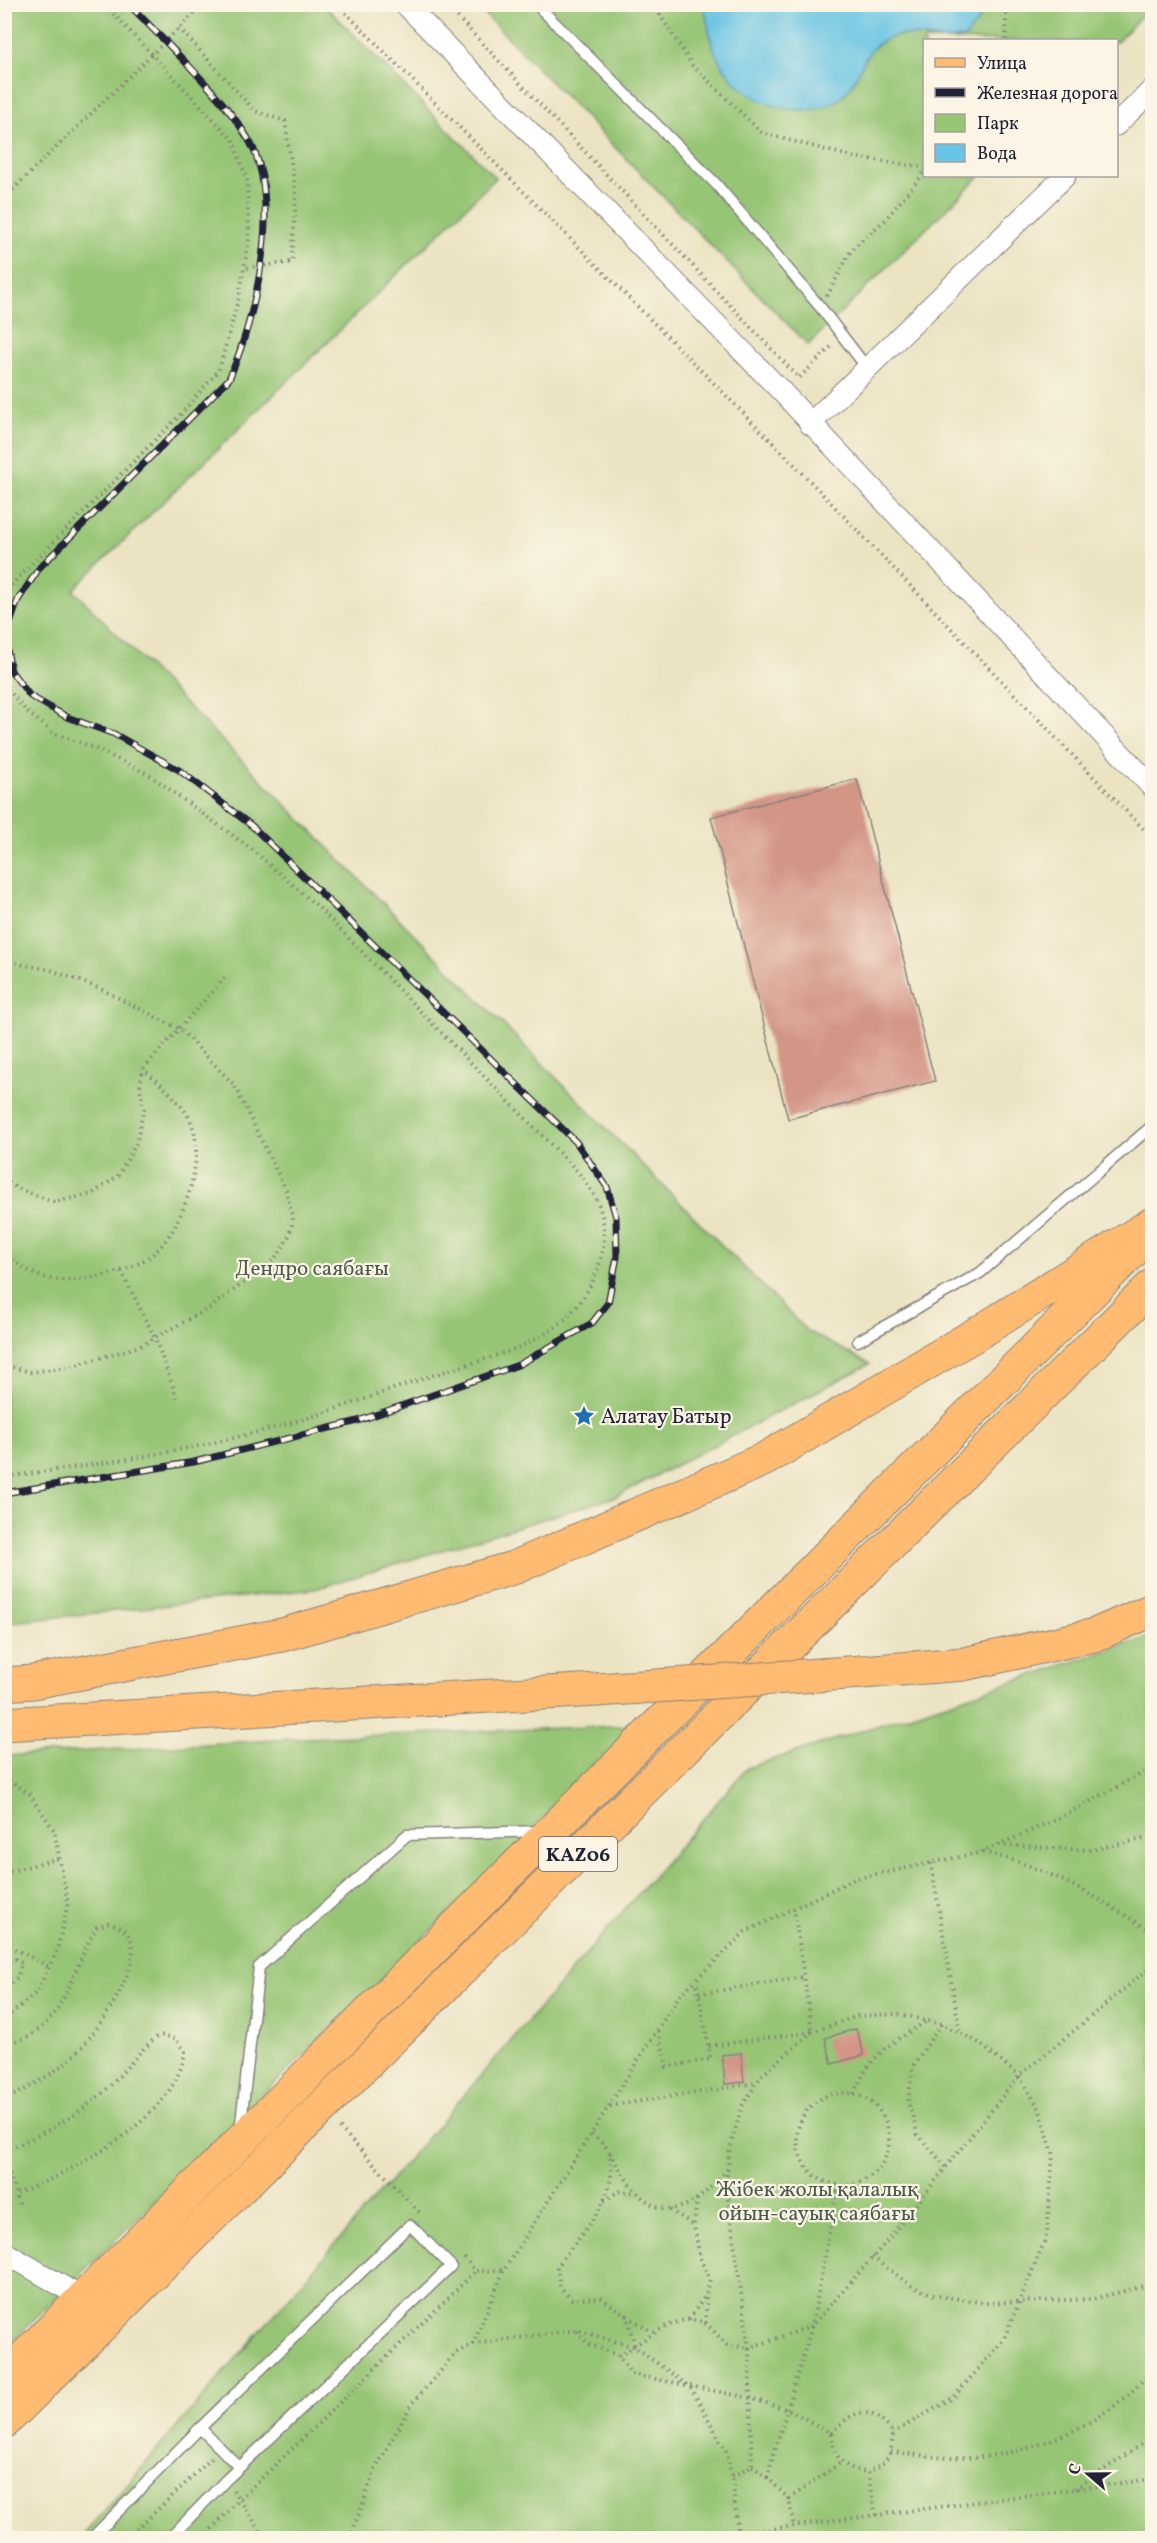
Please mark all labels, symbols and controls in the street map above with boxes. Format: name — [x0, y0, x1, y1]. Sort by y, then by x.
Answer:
legend — [923, 39, 1118, 177]
text: Улица — [977, 52, 1027, 77]
text: Железная дорога — [977, 82, 1118, 107]
text: Парк — [977, 112, 1019, 137]
text: Вода — [977, 142, 1017, 167]
park label: Дендро саябағы — [235, 1255, 389, 1284]
place label: Алатау Батыр — [601, 1403, 731, 1432]
place icon: Алатау Батыр — [572, 1404, 596, 1428]
road number: KАZ06 — [539, 1837, 617, 1871]
park label: Жібек жолы қалалық ойын-сауық саябағы — [716, 2176, 919, 2229]
north arrow — [1058, 2444, 1118, 2504]
text: С — [1064, 2461, 1088, 2478]

